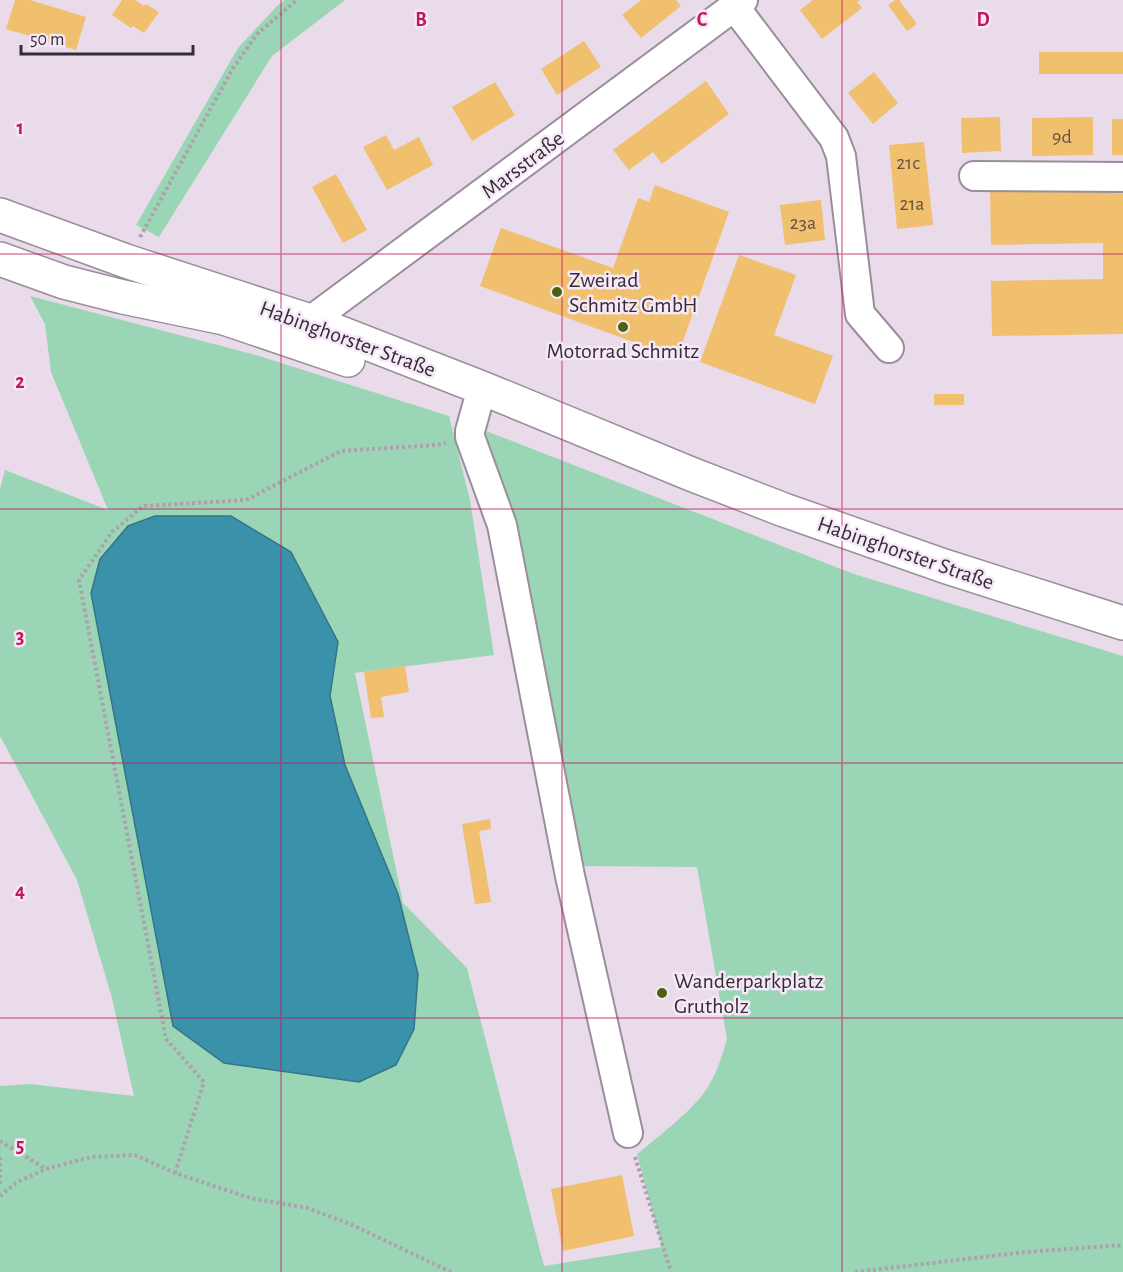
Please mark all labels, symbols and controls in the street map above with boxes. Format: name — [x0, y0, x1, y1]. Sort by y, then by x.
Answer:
text: B — [415, 10, 427, 30]
text: C — [697, 10, 708, 30]
text: D — [976, 10, 990, 30]
scale bar — [21, 18, 194, 56]
text: 50 m — [30, 31, 64, 49]
text: 1 — [16, 118, 24, 138]
street label: Marsstraße — [477, 127, 568, 203]
house number: 9d — [1052, 127, 1072, 147]
house number: 21c — [896, 153, 920, 173]
house number: 21a — [899, 194, 925, 214]
house number: 23a — [790, 213, 816, 233]
place label: Zweirad Schmitz GmbH — [569, 269, 698, 316]
marker: Zweirad Schmitz GmbH — [550, 285, 564, 299]
street label: Habinghorster Straße — [257, 297, 438, 381]
marker: Motorrad Schmitz — [616, 320, 630, 334]
place label: Motorrad Schmitz — [547, 340, 699, 362]
text: 2 — [15, 372, 25, 392]
street label: Habinghorster Straße — [815, 512, 997, 593]
text: 3 — [16, 627, 24, 647]
text: 4 — [15, 881, 25, 901]
place label: Wanderparkplatz Grutholz — [674, 970, 824, 1017]
marker: Wanderparkplatz Grutholz — [655, 986, 669, 1000]
text: 5 — [16, 1136, 24, 1156]

